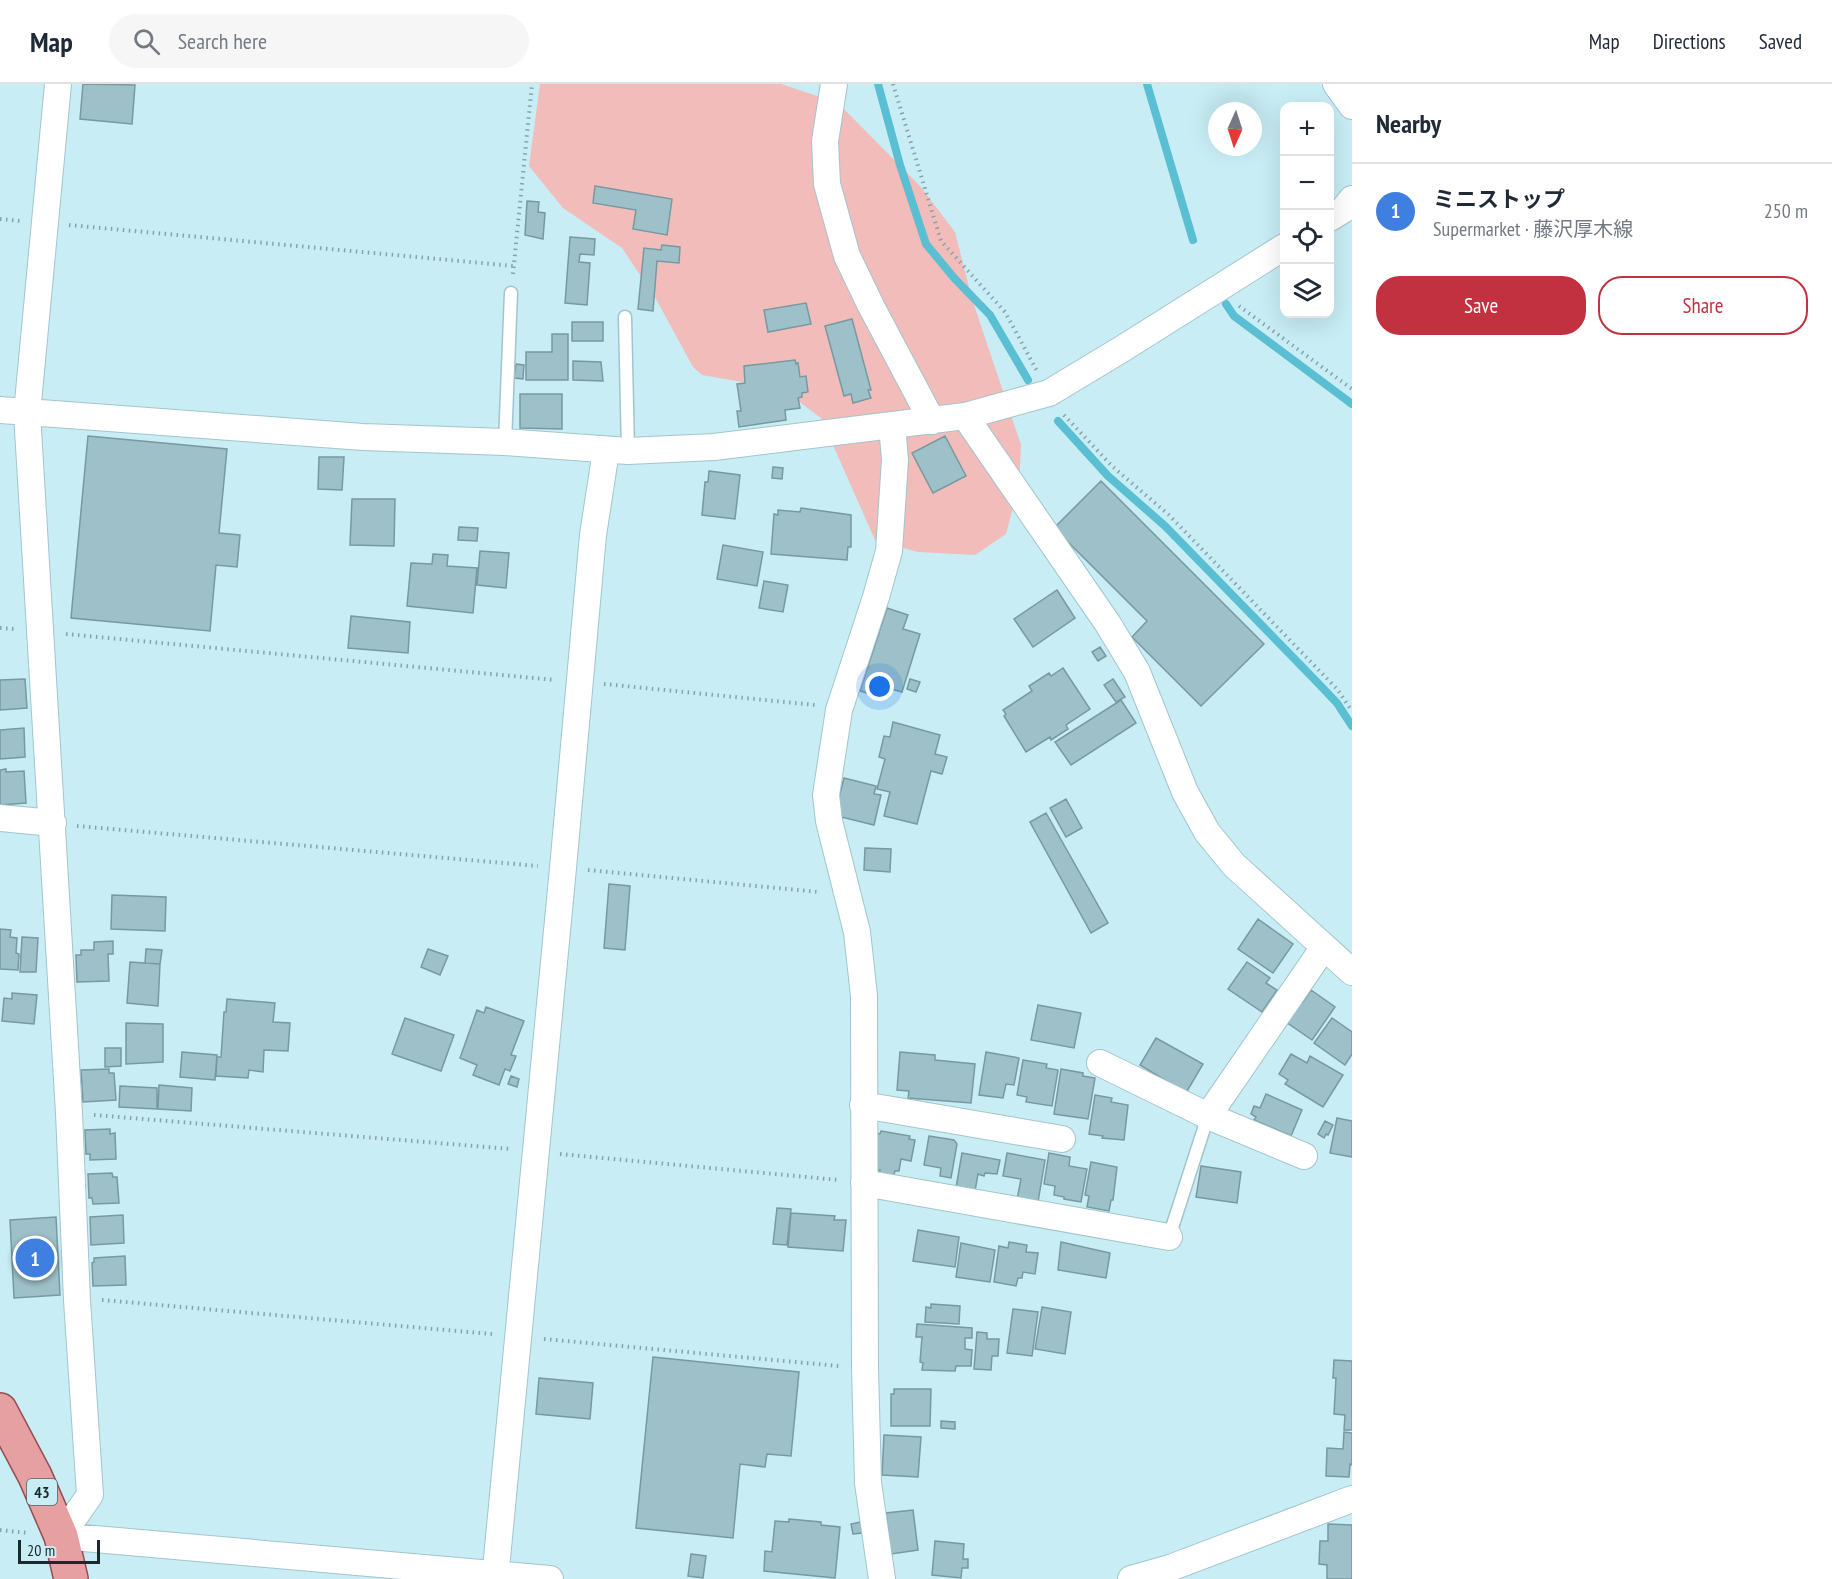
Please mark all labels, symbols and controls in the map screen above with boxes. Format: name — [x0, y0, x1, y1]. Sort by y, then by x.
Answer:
search box — [109, 14, 529, 68]
text: Map — [30, 23, 73, 60]
icon: search — [130, 25, 163, 58]
text: Search here — [178, 27, 267, 55]
text: Map — [1589, 28, 1620, 55]
text: Directions — [1653, 28, 1726, 55]
text: Saved — [1759, 28, 1802, 55]
north arrow — [1208, 102, 1262, 156]
map controls — [1280, 102, 1334, 318]
button: + — [1280, 102, 1334, 156]
text: Nearby — [1376, 107, 1441, 140]
button: − — [1280, 156, 1334, 210]
text: ミニストップ — [1433, 185, 1565, 213]
text: 1 — [1391, 198, 1400, 224]
text: 250 m — [1764, 198, 1808, 224]
button: locate — [1280, 210, 1334, 264]
text: Supermarket · 藤沢厚木線 — [1433, 216, 1633, 242]
button: layers — [1280, 264, 1334, 318]
button: Save — [1376, 276, 1586, 335]
button: Share — [1598, 276, 1808, 335]
your location — [865, 672, 894, 701]
pin: 1 — [15, 1236, 54, 1280]
road number: 43 — [27, 1479, 57, 1505]
scale bar — [18, 1537, 100, 1564]
text: 20 m — [27, 1540, 55, 1560]

